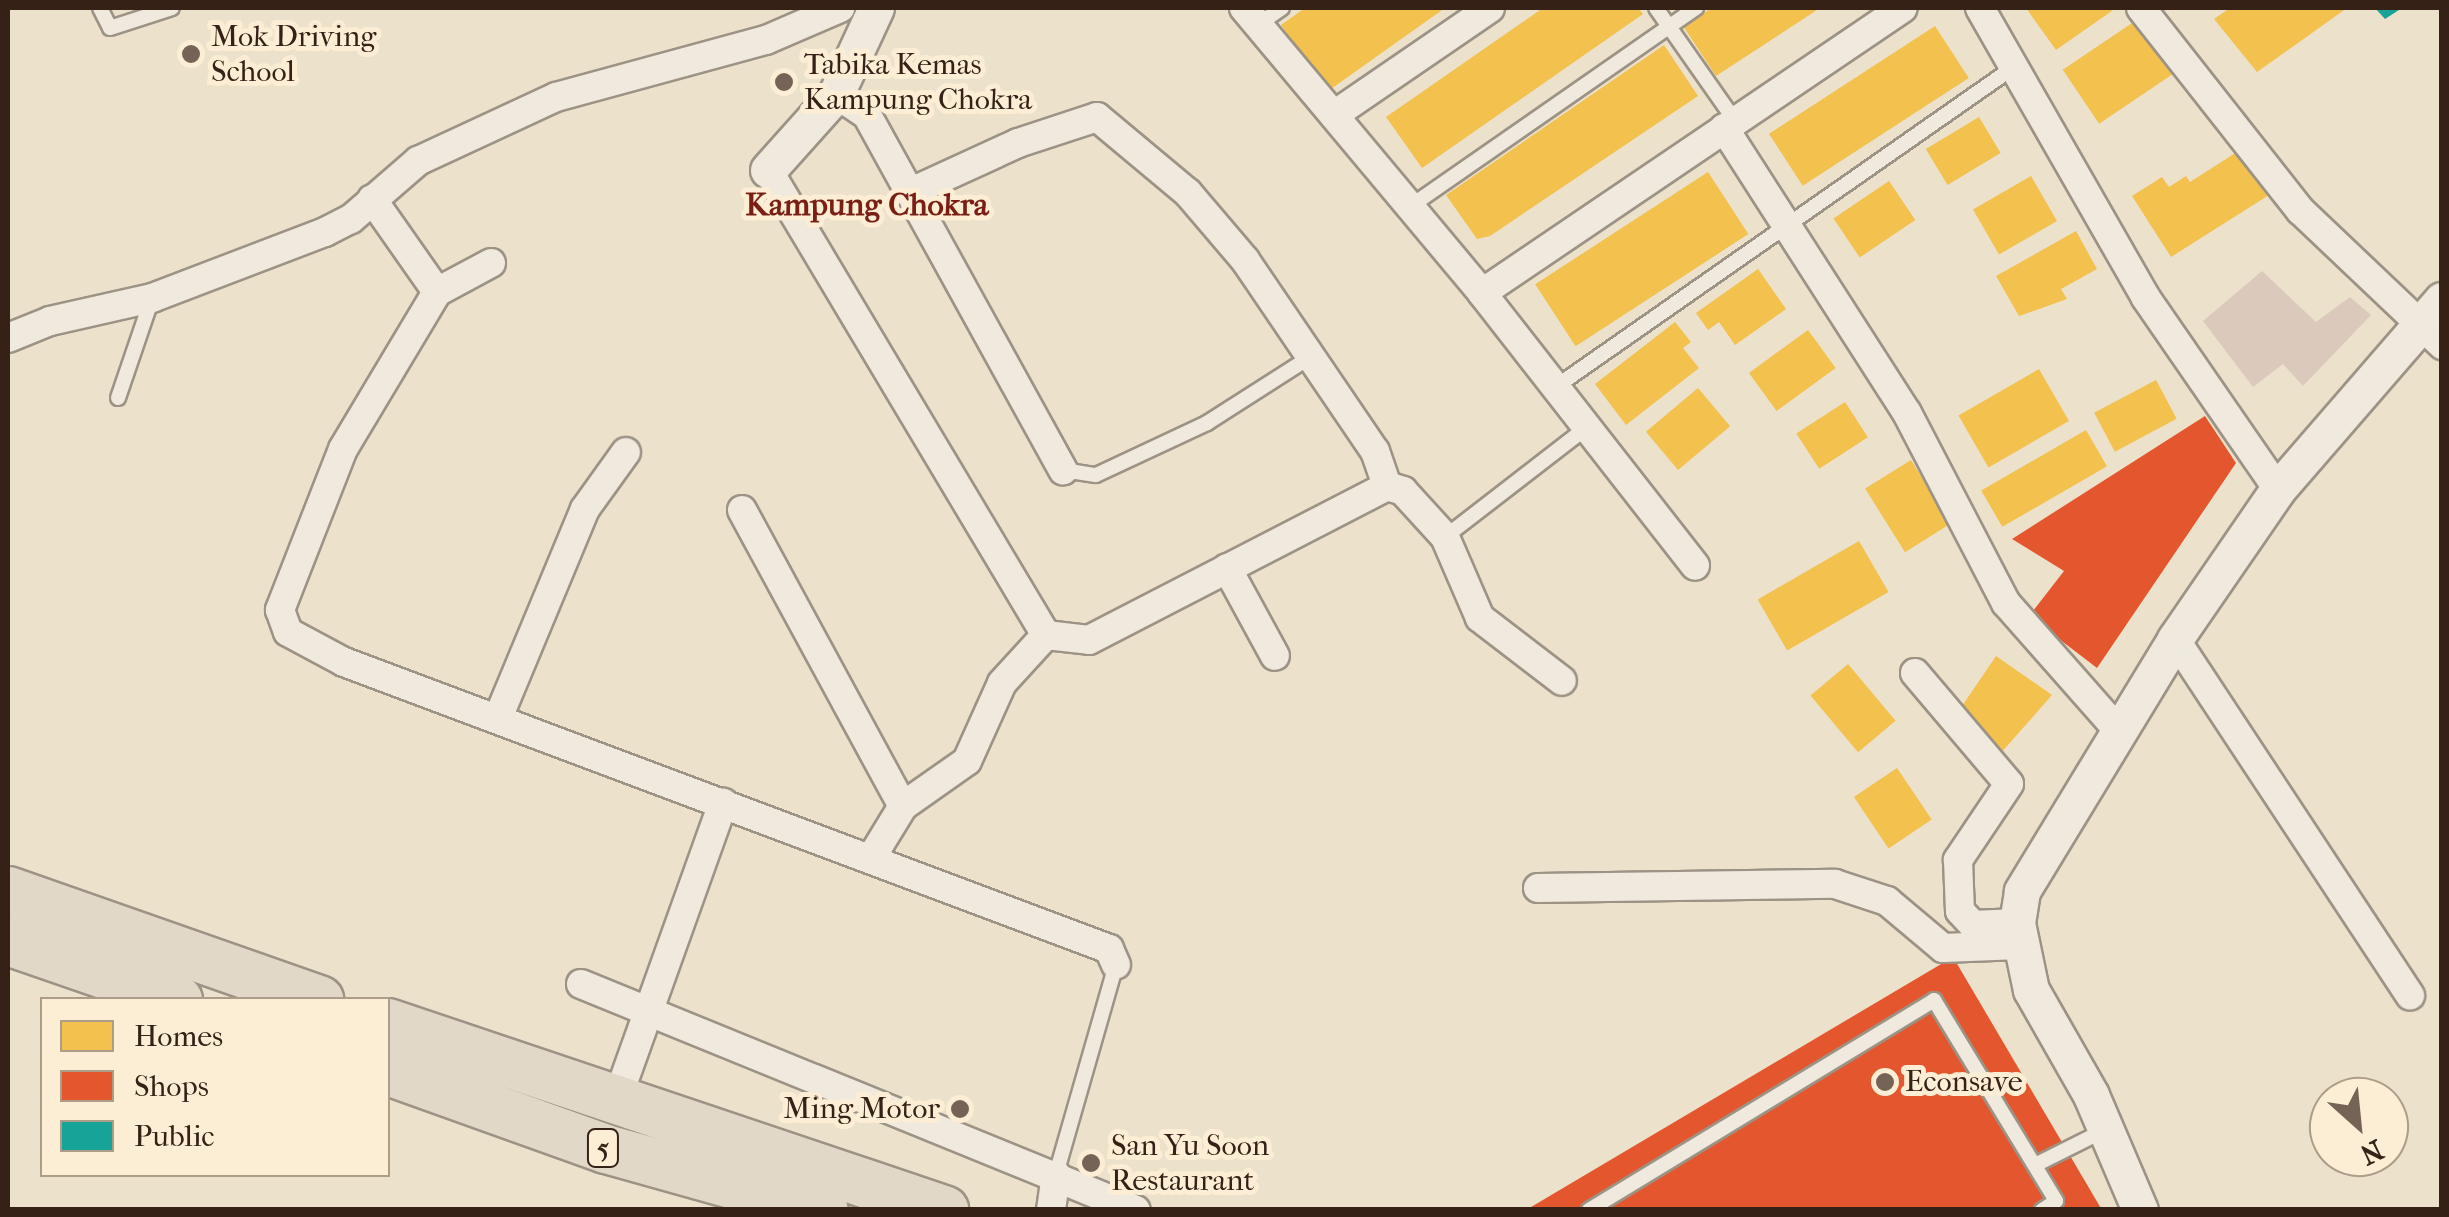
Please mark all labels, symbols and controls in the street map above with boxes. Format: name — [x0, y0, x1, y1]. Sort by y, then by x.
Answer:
place label: Mok Driving School — [211, 19, 376, 90]
marker: Mok Driving School — [180, 43, 202, 65]
place label: Tabika Kemas Kampung Chokra — [804, 47, 1032, 118]
marker: Tabika Kemas Kampung Chokra — [773, 71, 795, 93]
district label: Kampung Chokra — [745, 186, 989, 224]
legend — [40, 997, 390, 1177]
text: Homes — [134, 1019, 223, 1054]
place label: Econsave — [1905, 1064, 2023, 1100]
text: Shops — [134, 1069, 209, 1104]
marker: Econsave — [1874, 1071, 1896, 1093]
north arrow — [2309, 1077, 2409, 1177]
place label: Ming Motor — [783, 1091, 940, 1127]
marker: Ming Motor — [949, 1098, 971, 1120]
text: Public — [134, 1119, 215, 1154]
road number: 5 — [586, 1125, 620, 1171]
place label: San Yu Soon Restaurant — [1111, 1128, 1269, 1198]
text: N — [2355, 1133, 2389, 1172]
marker: San Yu Soon Restaurant — [1080, 1152, 1102, 1174]

